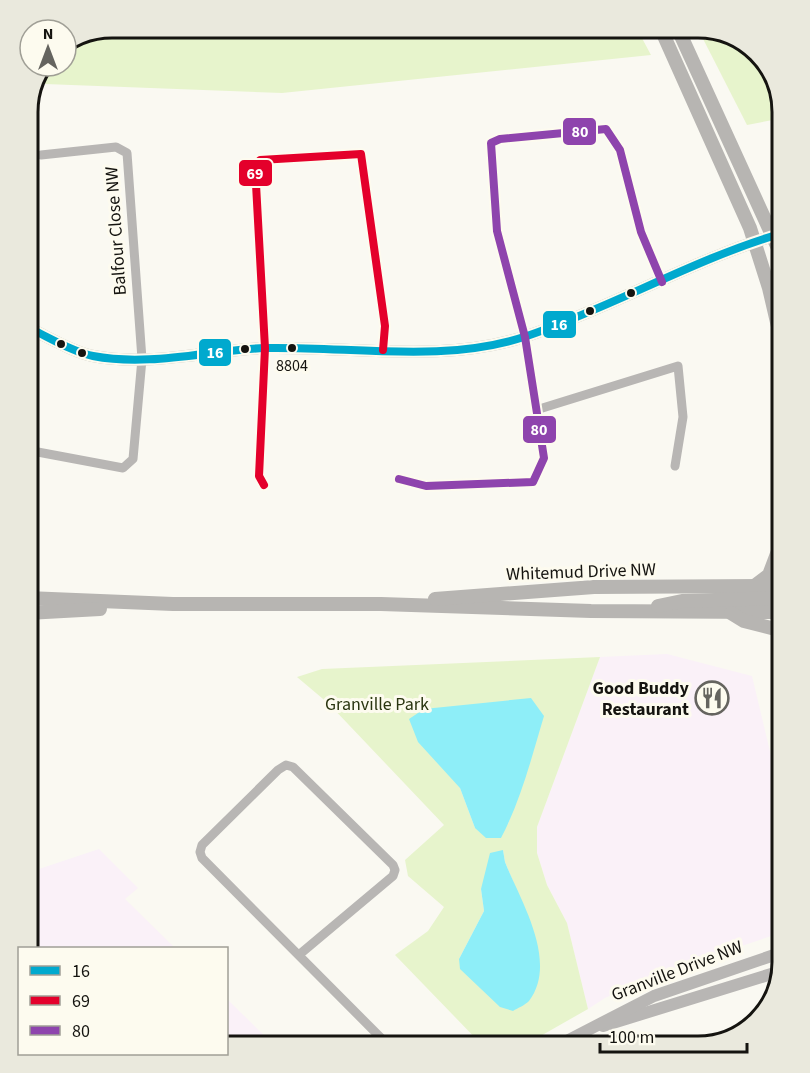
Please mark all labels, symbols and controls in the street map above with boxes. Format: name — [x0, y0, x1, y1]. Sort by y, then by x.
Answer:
north arrow — [18, 18, 78, 78]
text: N — [43, 23, 53, 45]
line badge: 80 — [562, 117, 597, 146]
text: 80 — [572, 121, 588, 143]
line badge: 69 — [238, 159, 273, 187]
text: 69 — [247, 163, 263, 185]
street label: Balfour Close NW — [99, 166, 133, 296]
unlabelled marker — [625, 287, 637, 299]
unlabelled marker — [584, 305, 596, 317]
line badge: 16 — [542, 310, 577, 339]
text: 16 — [551, 314, 567, 336]
unlabelled marker — [55, 338, 67, 350]
line badge: 16 — [198, 338, 232, 367]
text: 16 — [207, 342, 223, 364]
marker: 8804 — [286, 342, 298, 354]
unlabelled marker — [239, 343, 251, 355]
unlabelled marker — [76, 347, 88, 359]
place label: 8804 — [276, 355, 308, 377]
line badge: 80 — [522, 415, 557, 444]
text: 80 — [531, 419, 547, 441]
street label: Whitemud Drive NW — [506, 557, 656, 587]
place label: Good Buddy Restaurant — [593, 676, 690, 722]
restaurant icon: Good Buddy Restaurant — [694, 680, 730, 716]
park label: Granville Park — [325, 692, 429, 717]
street label: Granville Drive NW — [608, 934, 746, 1008]
legend — [18, 947, 228, 1055]
text: 16 — [72, 959, 90, 984]
text: 69 — [72, 989, 90, 1014]
scale bar — [600, 1016, 747, 1054]
text: 80 — [72, 1019, 90, 1044]
text: 100 m — [609, 1025, 654, 1050]

